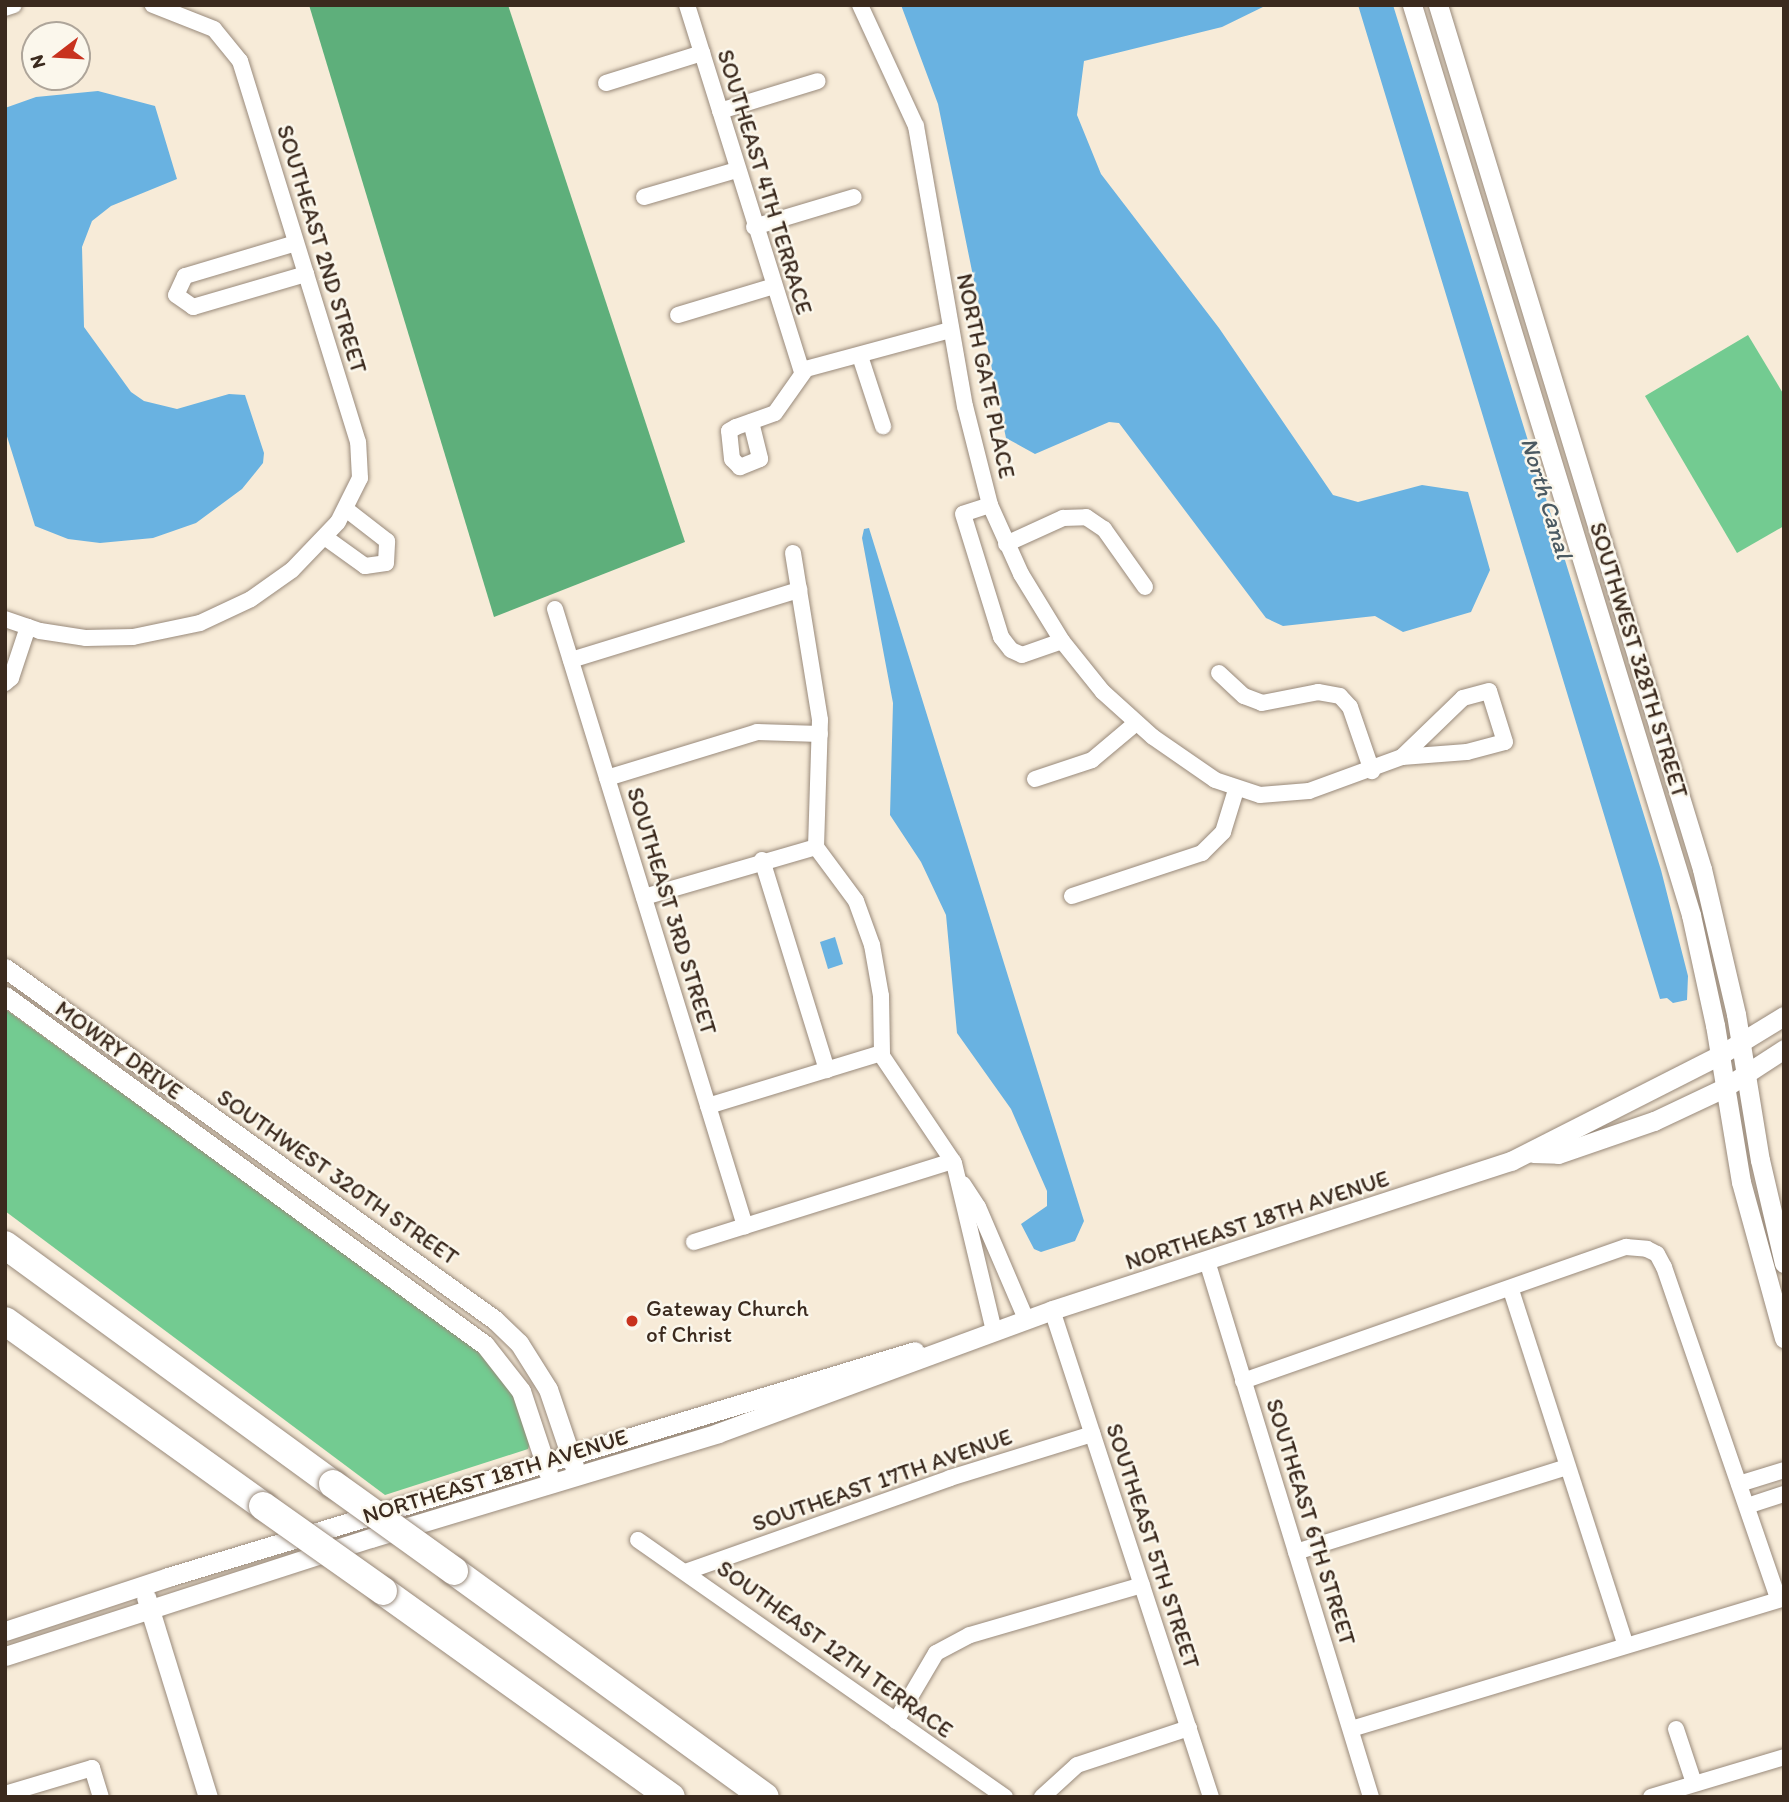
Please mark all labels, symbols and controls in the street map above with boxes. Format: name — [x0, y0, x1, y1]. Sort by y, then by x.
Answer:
north arrow — [21, 21, 91, 91]
street label: SOUTHEAST 4TH TERRACE — [711, 46, 819, 318]
text: N — [24, 52, 50, 71]
street label: SOUTHEAST 2ND STREET — [271, 122, 373, 376]
street label: NORTH GATE PLACE — [951, 271, 1021, 481]
water label: North Canal — [1515, 434, 1579, 562]
street label: SOUTHWEST 328TH STREET — [1584, 519, 1694, 801]
street label: SOUTHEAST 3RD STREET — [621, 784, 723, 1038]
street label: MOWRY DRIVE — [50, 994, 188, 1106]
street label: SOUTHWEST 320TH STREET — [212, 1083, 464, 1271]
street label: NORTHEAST 18TH AVENUE — [1122, 1164, 1392, 1276]
place label: Gateway Church of Christ — [646, 1294, 809, 1348]
marker: Gateway Church of Christ — [624, 1313, 640, 1329]
street label: SOUTHEAST 6TH STREET — [1260, 1395, 1362, 1649]
street label: SOUTHEAST 5TH STREET — [1100, 1420, 1206, 1672]
street label: NORTHEAST 18TH AVENUE — [360, 1423, 630, 1529]
street label: SOUTHEAST 17TH AVENUE — [749, 1423, 1015, 1537]
street label: SOUTHEAST 12TH TERRACE — [712, 1554, 958, 1744]

